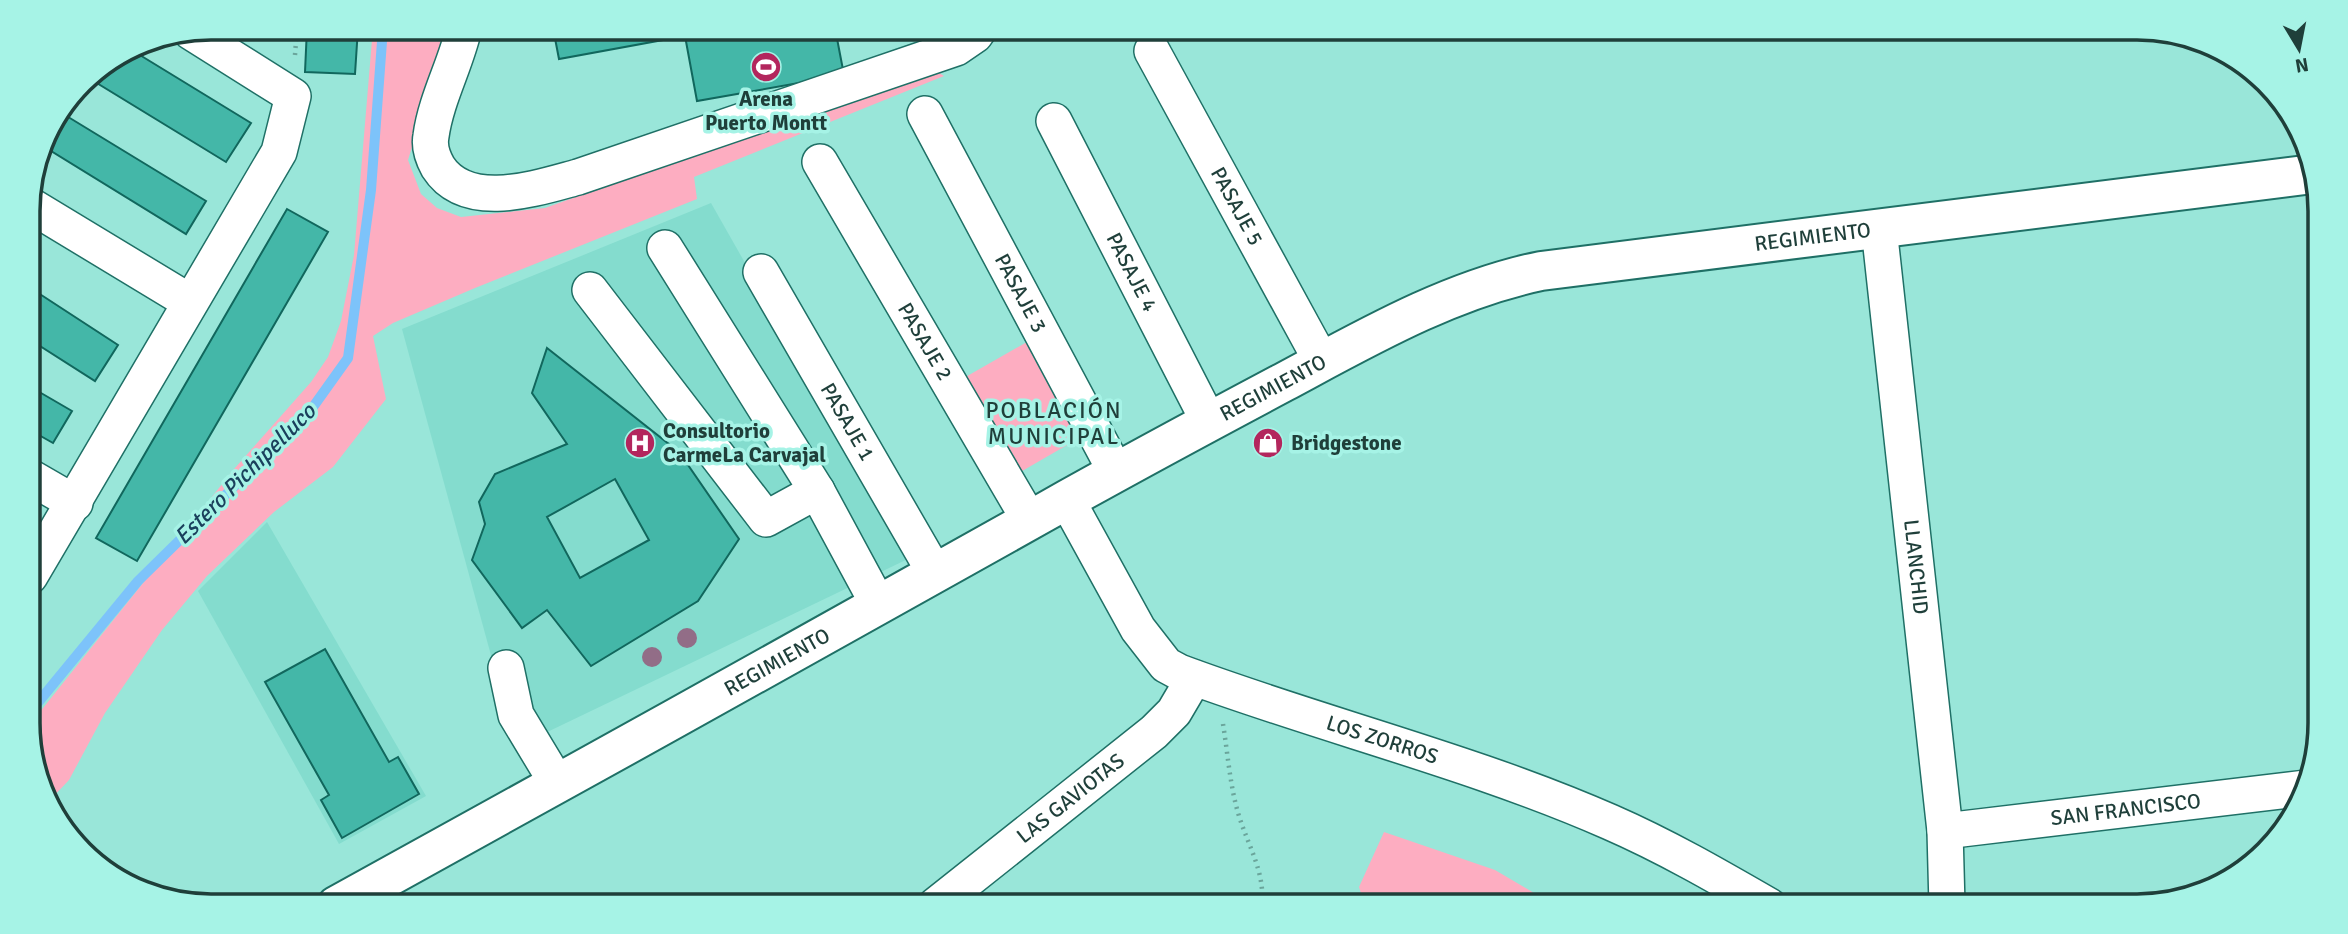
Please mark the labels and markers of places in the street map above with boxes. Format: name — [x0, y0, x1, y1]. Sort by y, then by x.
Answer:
sports icon: Arena Puerto Montt — [749, 50, 783, 84]
place label: Arena Puerto Montt — [705, 86, 827, 136]
place label: Consultorio CarmeLa Carvajal — [663, 418, 826, 468]
hospital icon: Consultorio CarmeLa Carvajal — [623, 426, 657, 460]
shop icon: Bridgestone — [1251, 426, 1285, 460]
place label: Bridgestone — [1291, 430, 1402, 456]

